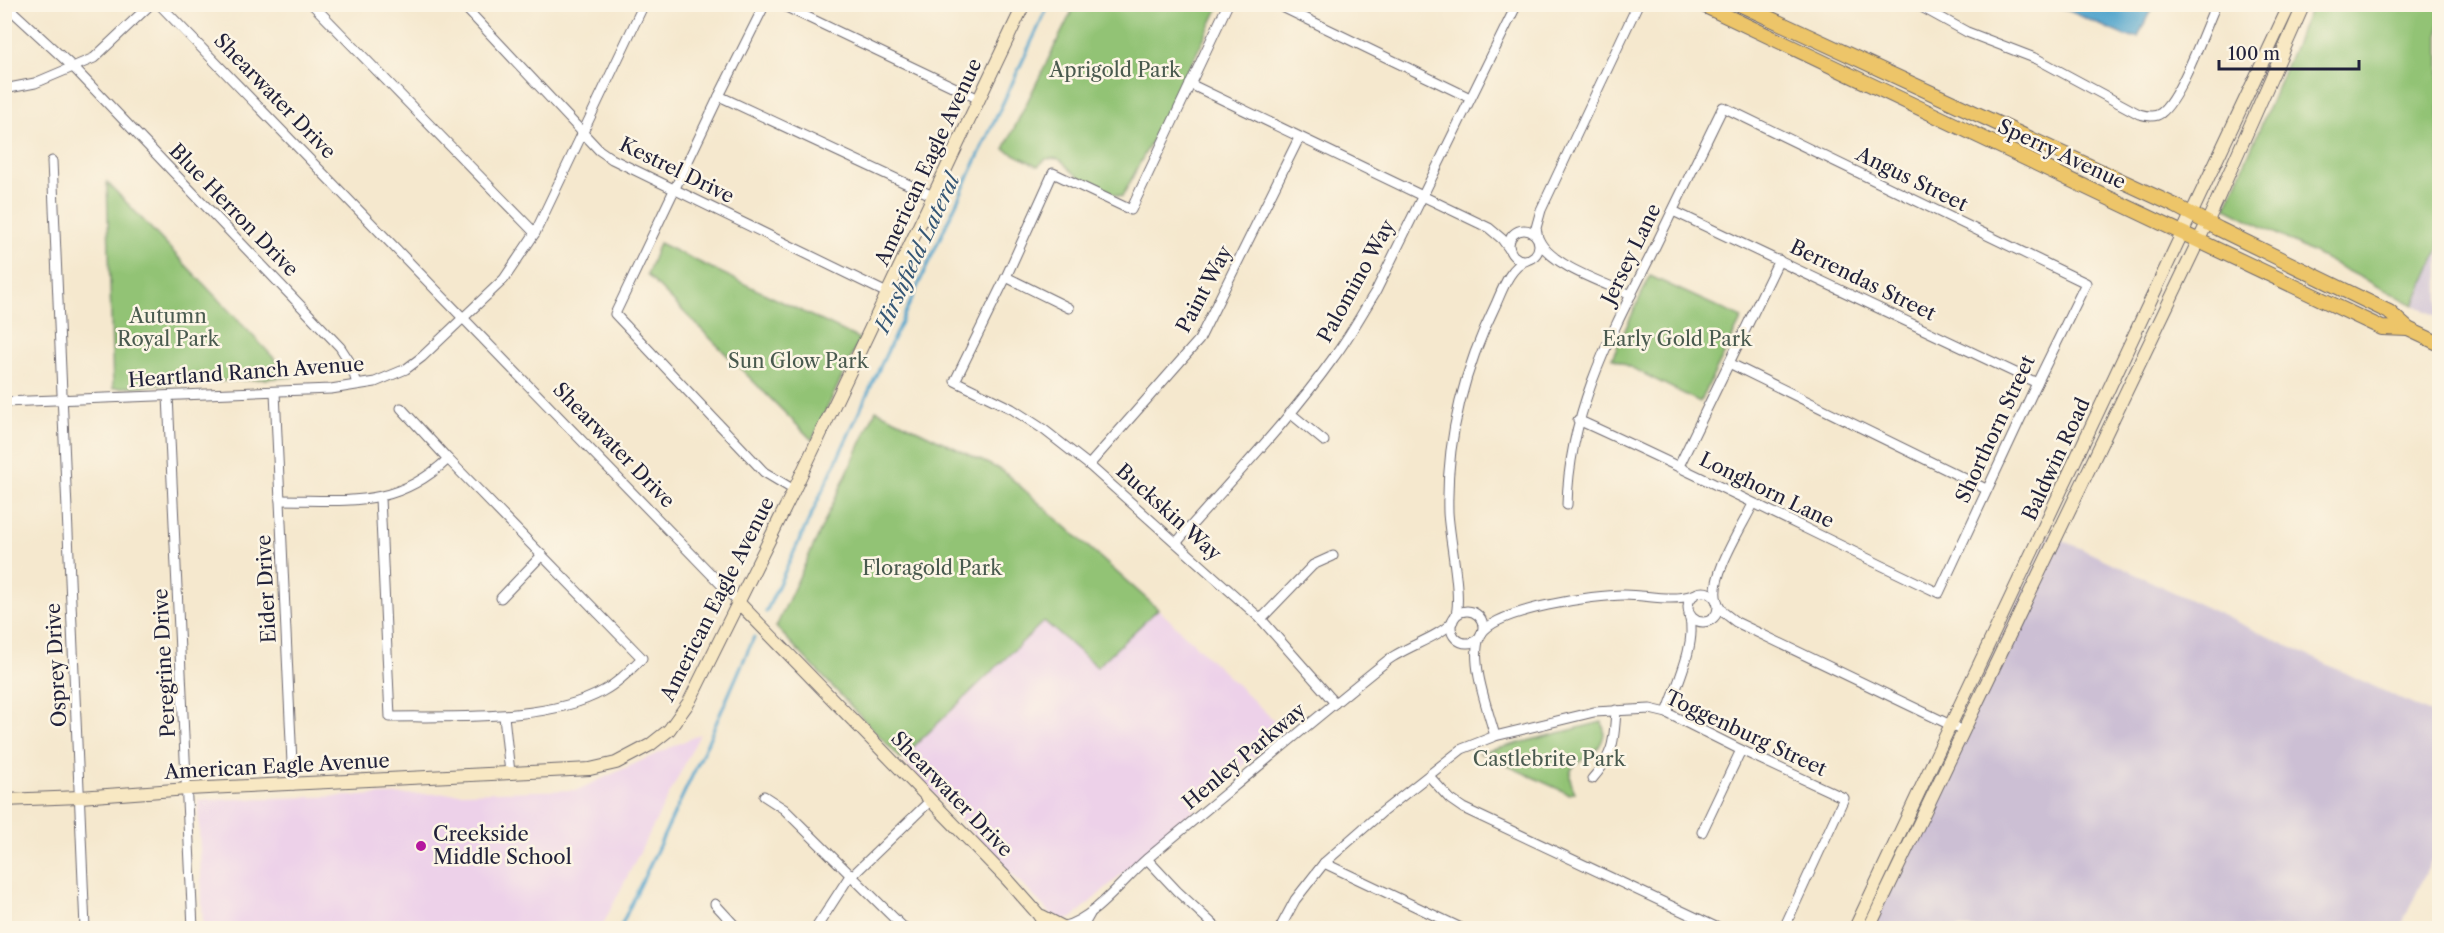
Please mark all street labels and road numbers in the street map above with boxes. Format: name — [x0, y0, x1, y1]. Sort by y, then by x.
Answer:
street label: Shearwater Drive — [209, 28, 341, 164]
street label: American Eagle Avenue — [869, 55, 987, 270]
street label: Sperry Avenue — [1994, 114, 2130, 194]
street label: Kestrel Drive — [616, 132, 738, 208]
street label: Blue Herron Drive — [165, 139, 303, 281]
street label: Angus Street — [1851, 141, 1972, 216]
street label: Jersey Lane — [1595, 200, 1666, 311]
street label: Palomino Way — [1312, 215, 1400, 347]
street label: Berrendas Street — [1786, 234, 1940, 326]
street label: Paint Way — [1171, 241, 1237, 337]
street label: Shorthorn Street — [1950, 351, 2040, 507]
street label: Heartland Ranch Avenue — [127, 352, 365, 392]
street label: Shearwater Drive — [548, 377, 680, 513]
street label: Baldwin Road — [2017, 394, 2095, 524]
street label: Longhorn Lane — [1696, 447, 1838, 533]
street label: Buckskin Way — [1112, 459, 1227, 566]
street label: American Eagle Avenue — [655, 493, 779, 706]
street label: Eider Drive — [251, 534, 281, 644]
street label: Peregrine Drive — [148, 588, 180, 738]
street label: Osprey Drive — [41, 602, 71, 728]
street label: Toggenburg Street — [1662, 685, 1830, 781]
street label: Henley Parkway — [1178, 697, 1311, 814]
street label: Shearwater Drive — [886, 726, 1018, 862]
street label: American Eagle Avenue — [163, 748, 390, 784]

